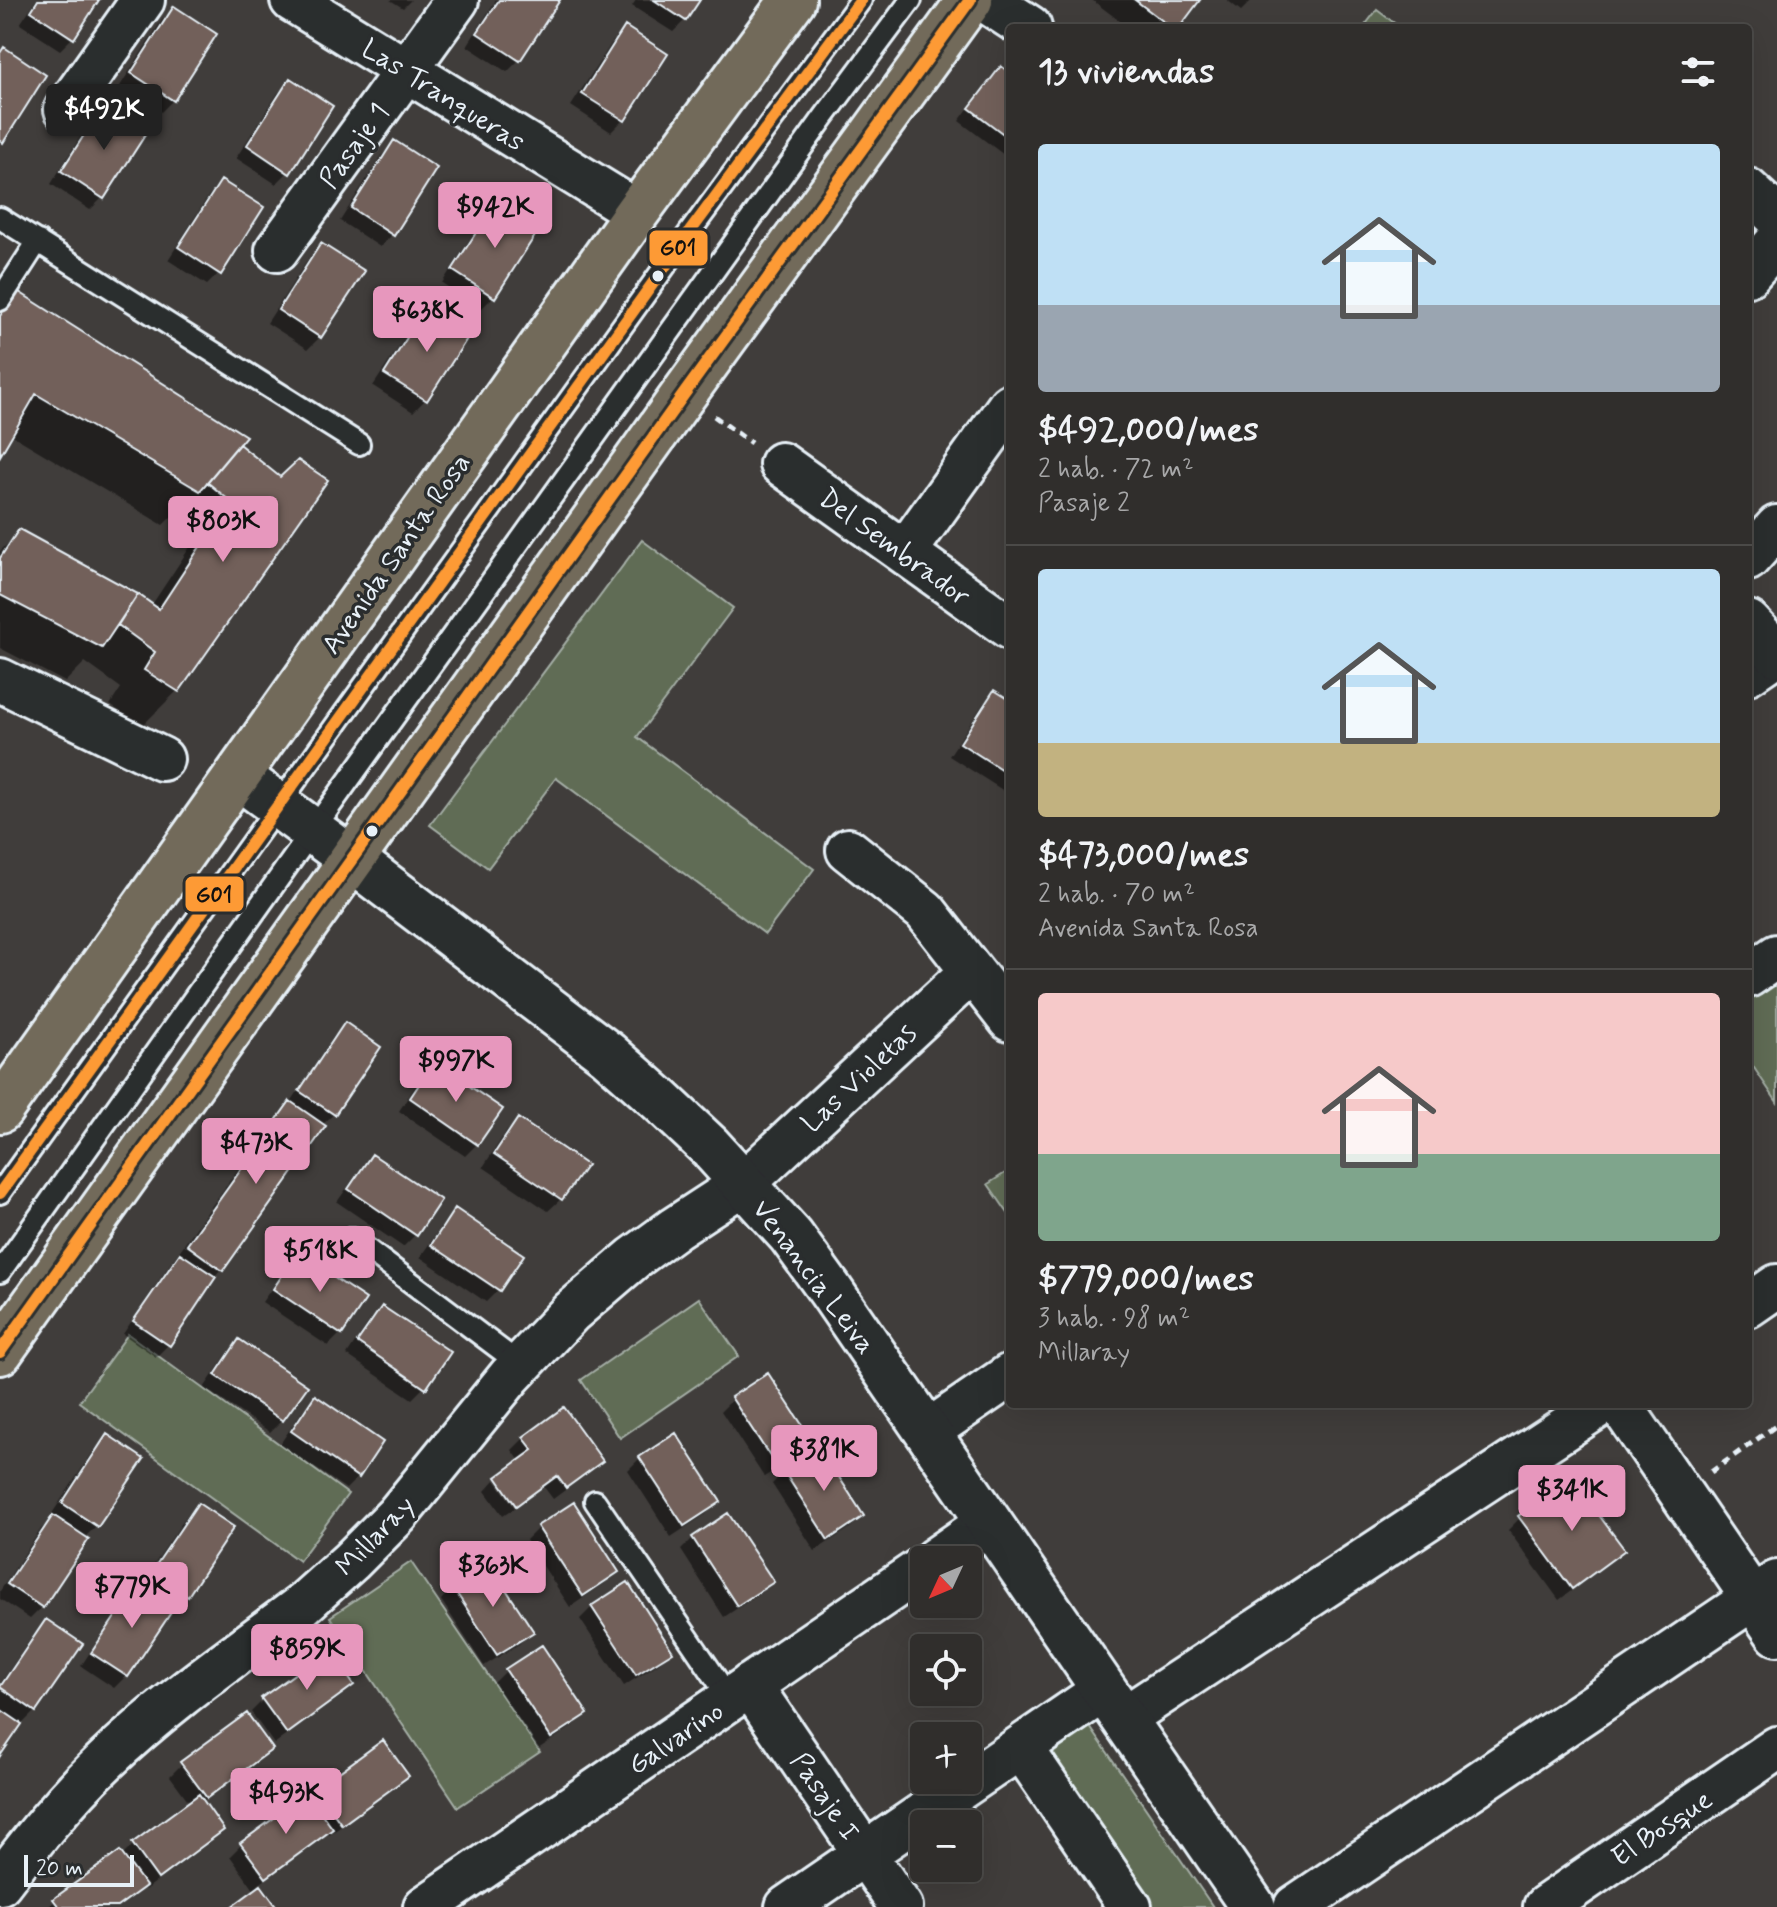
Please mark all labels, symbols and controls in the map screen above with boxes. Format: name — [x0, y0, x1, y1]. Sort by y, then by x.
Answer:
street label: Las Tranqueras — [354, 31, 531, 161]
text: 13 viviendas — [1038, 50, 1214, 95]
icon: filters — [1676, 50, 1720, 94]
pin: $492K — [48, 84, 160, 152]
text: $492K — [64, 93, 144, 127]
street label: Pasaje 1 — [311, 96, 399, 197]
pin: $942K — [439, 182, 551, 250]
text: $942K — [456, 191, 534, 225]
icon: home — [1307, 196, 1451, 340]
line badge: G01 — [648, 229, 709, 267]
text: G01 — [660, 235, 696, 263]
unlabelled marker — [650, 268, 666, 284]
pin: $638K — [371, 286, 483, 354]
text: $638K — [391, 295, 463, 329]
text: $492,000/mes — [1038, 408, 1258, 453]
street label: Avenida Santa Rosa — [314, 447, 480, 662]
text: 2 hab. · 72 m² — [1038, 453, 1194, 487]
street label: Del Sembrador — [810, 481, 977, 616]
text: Pasaje 2 — [1038, 487, 1130, 521]
pin: $803K — [167, 496, 279, 564]
text: $803K — [186, 505, 260, 539]
icon: home — [1307, 621, 1451, 765]
unlabelled marker — [364, 823, 380, 839]
text: $473,000/mes — [1038, 833, 1249, 878]
line badge: G01 — [184, 875, 245, 913]
text: 2 hab. · 70 m² — [1038, 878, 1195, 912]
text: G01 — [196, 882, 232, 910]
text: Avenida Santa Rosa — [1038, 912, 1259, 946]
street label: Las Violetas — [794, 1016, 925, 1142]
pin: $997K — [400, 1036, 512, 1104]
text: $997K — [418, 1045, 494, 1079]
icon: home — [1307, 1045, 1451, 1189]
pin: $473K — [200, 1118, 312, 1186]
text: $473K — [220, 1127, 292, 1161]
street label: Venancia Leiva — [743, 1193, 883, 1362]
pin: $518K — [264, 1226, 376, 1294]
text: $518K — [283, 1235, 357, 1269]
text: $779,000/mes — [1038, 1257, 1254, 1302]
text: 3 hab. · 98 m² — [1038, 1302, 1190, 1336]
text: Millaray — [1038, 1336, 1130, 1370]
pin: $381K — [768, 1425, 880, 1493]
text: $381K — [789, 1434, 859, 1468]
pin: $341K — [1516, 1465, 1628, 1533]
text: $341K — [1536, 1474, 1608, 1508]
street label: Millaray — [328, 1488, 424, 1585]
pin: $363K — [437, 1541, 549, 1609]
north arrow — [910, 1546, 982, 1618]
map controls — [910, 1546, 982, 1882]
text: $363K — [458, 1550, 528, 1584]
pin: $779K — [76, 1562, 188, 1630]
text: $779K — [94, 1571, 170, 1605]
pin: $859K — [251, 1624, 363, 1692]
text: $859K — [269, 1633, 345, 1667]
button: locate — [910, 1634, 982, 1706]
street label: Galvarino — [621, 1693, 732, 1785]
button: + — [910, 1722, 982, 1794]
street label: Pasaje I — [781, 1746, 867, 1849]
pin: $493K — [230, 1768, 342, 1836]
text: $493K — [249, 1777, 323, 1811]
street label: El Bosque — [1605, 1782, 1720, 1876]
button: − — [910, 1810, 982, 1882]
scale bar — [24, 1851, 134, 1887]
text: 20 m — [36, 1855, 83, 1883]

